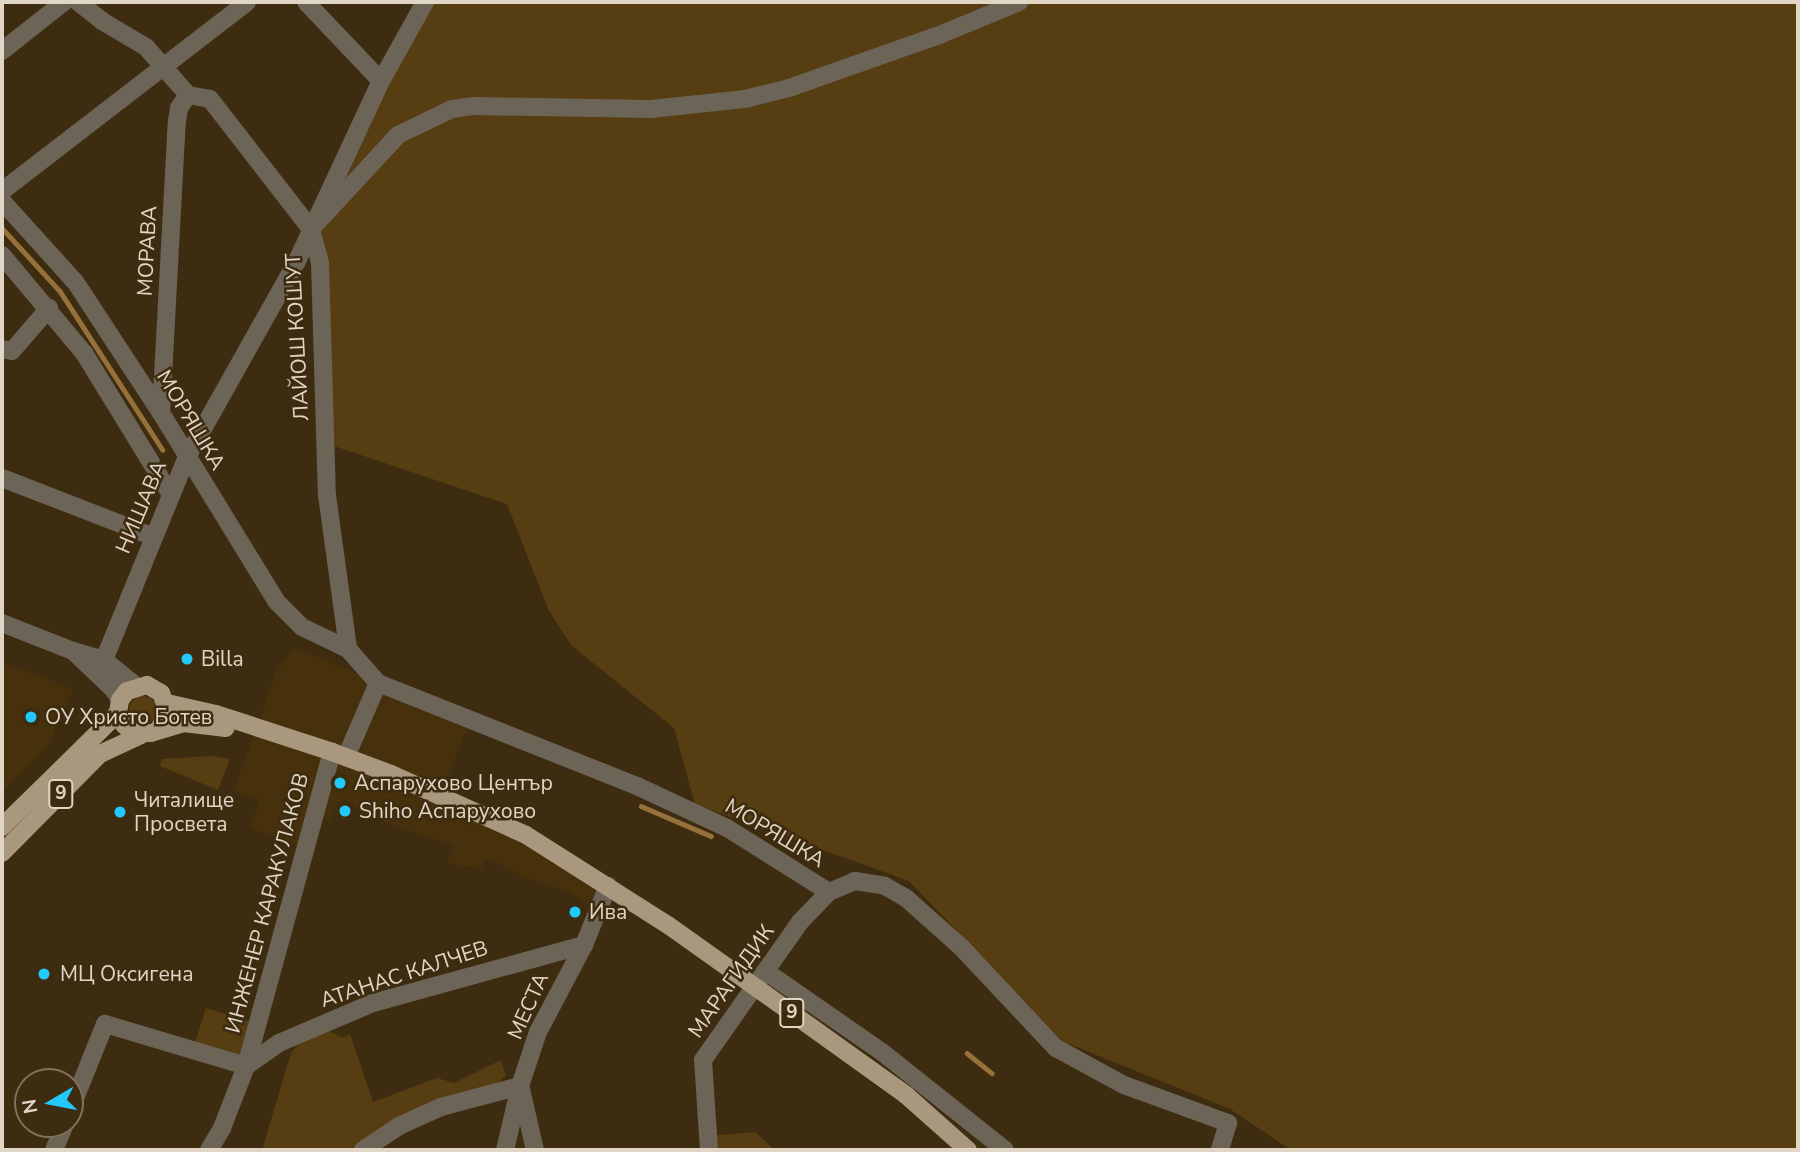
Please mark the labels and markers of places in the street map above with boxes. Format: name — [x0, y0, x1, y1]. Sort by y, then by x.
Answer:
place label: Billa — [201, 646, 244, 672]
marker: Billa — [179, 651, 195, 667]
place label: ОУ Христо Ботев — [45, 704, 212, 730]
marker: ОУ Христо Ботев — [23, 709, 39, 725]
place label: Аспарухово Център — [354, 770, 553, 796]
marker: Аспарухово Център — [332, 775, 348, 791]
place label: Читалище Просвета — [134, 787, 234, 837]
place label: Shiho Аспарухово — [359, 798, 536, 824]
marker: Shiho Аспарухово — [337, 803, 353, 819]
marker: Читалище Просвета — [112, 804, 128, 820]
place label: Ива — [589, 899, 627, 925]
marker: Ива — [567, 904, 583, 920]
place label: МЦ Оксигена — [60, 961, 193, 987]
marker: МЦ Оксигена — [34, 964, 54, 984]

